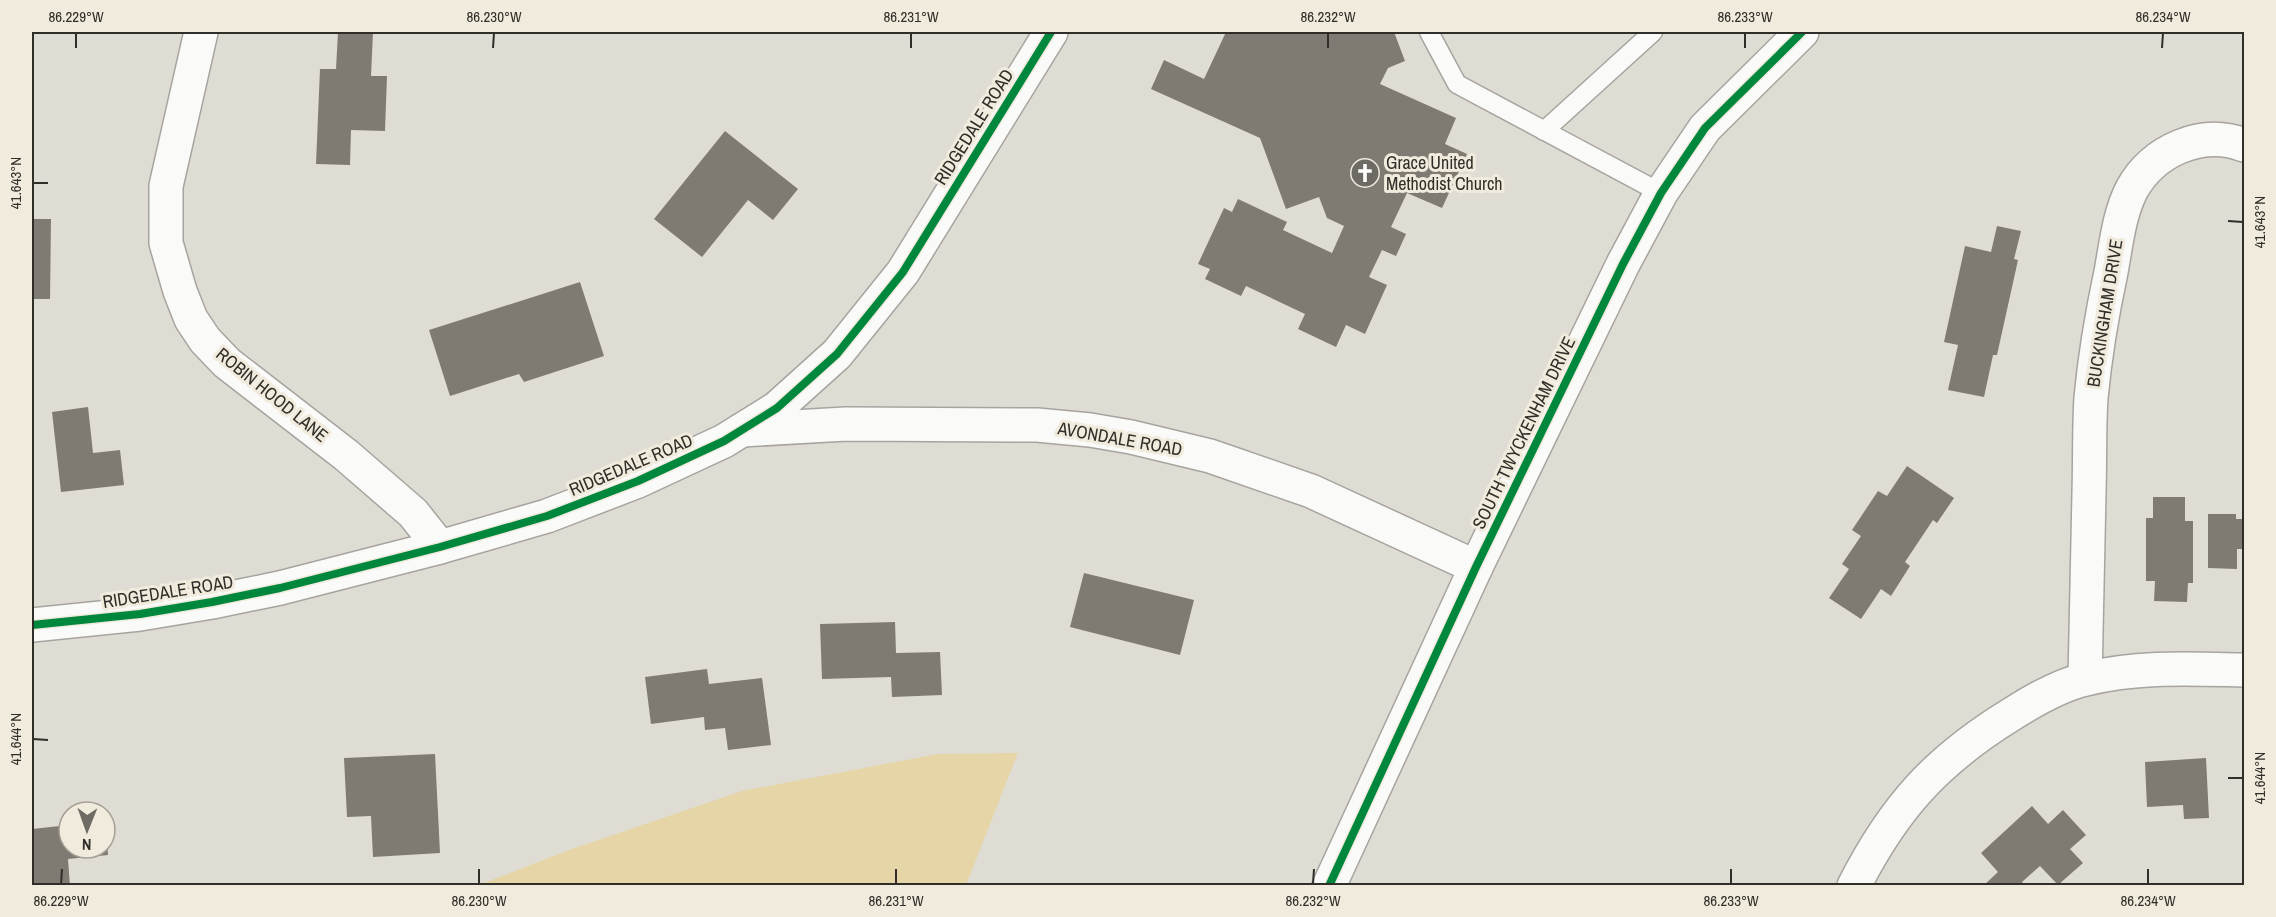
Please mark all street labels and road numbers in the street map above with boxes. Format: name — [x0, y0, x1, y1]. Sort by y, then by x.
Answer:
street label: RIDGEDALE ROAD — [928, 64, 1019, 189]
street label: BUCKINGHAM DRIVE — [2080, 237, 2129, 389]
street label: SOUTH TWYCKENHAM DRIVE — [1466, 332, 1581, 533]
street label: ROBIN HOOD LANE — [211, 342, 334, 448]
street label: AVONDALE ROAD — [1055, 415, 1184, 462]
street label: RIDGEDALE ROAD — [565, 427, 696, 502]
street label: RIDGEDALE ROAD — [101, 569, 235, 614]

